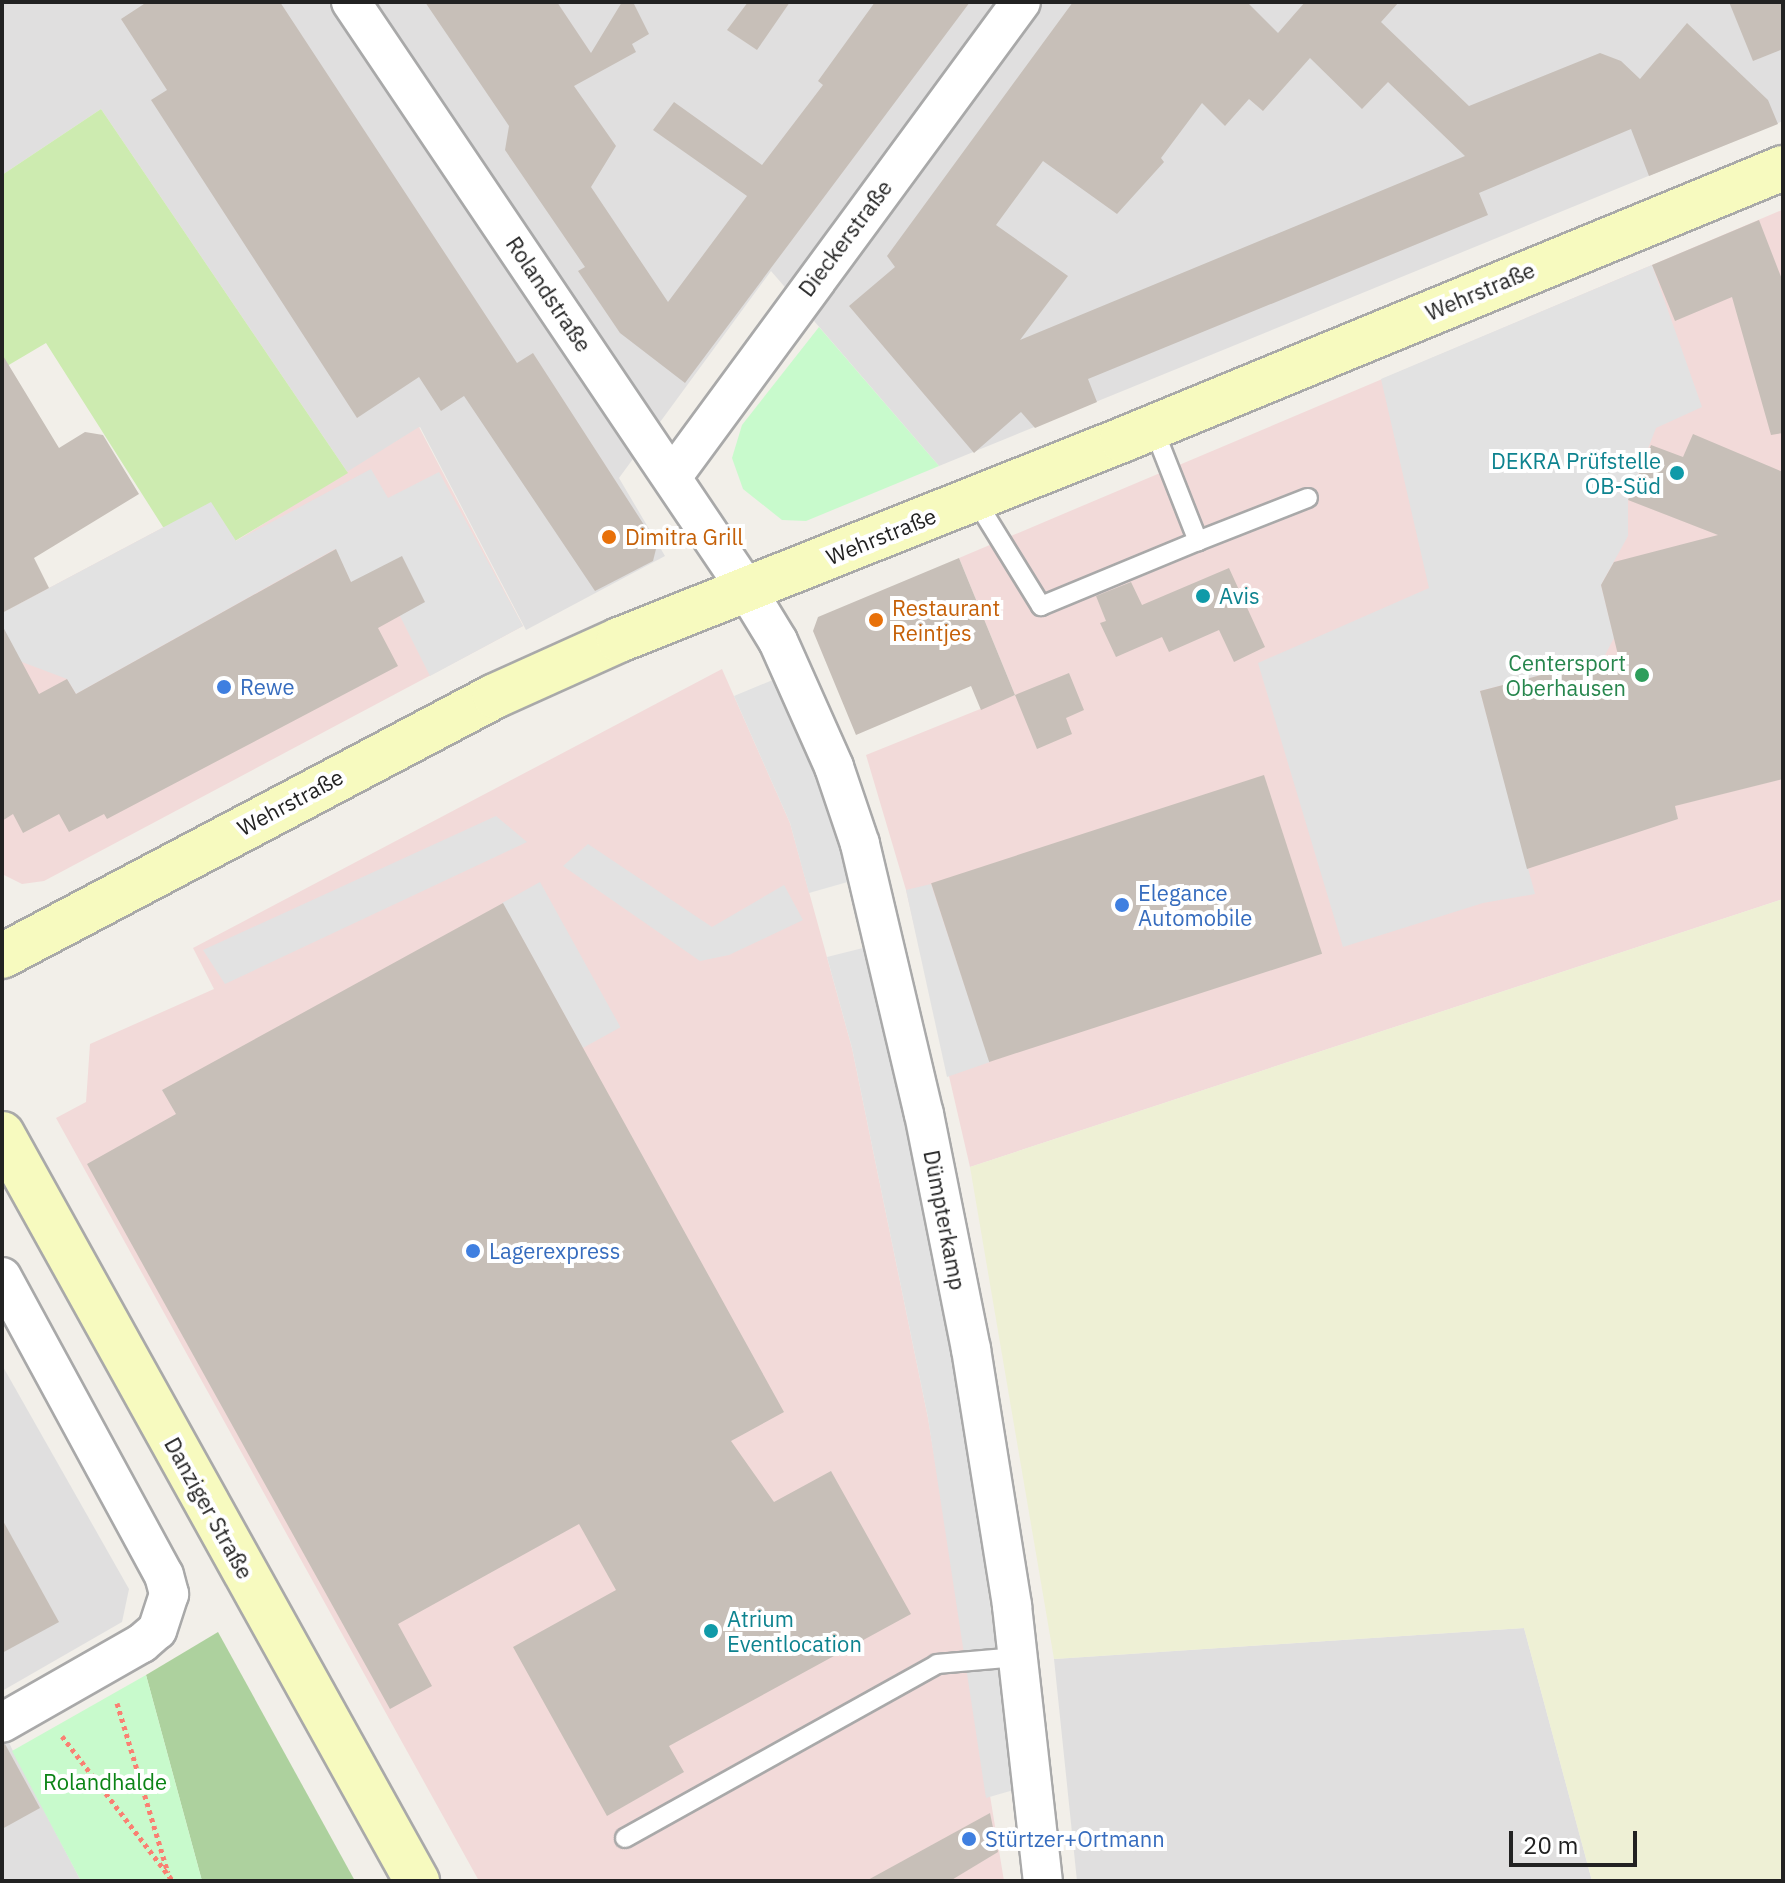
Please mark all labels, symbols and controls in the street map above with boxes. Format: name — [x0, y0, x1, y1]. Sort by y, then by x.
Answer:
street label: Dieckerstraße — [793, 175, 897, 301]
street label: Rolandstraße — [501, 231, 597, 357]
street label: Wehrstraße — [1421, 256, 1539, 326]
place label: DEKRA Prüfstelle OB-Süd — [1491, 447, 1661, 498]
marker: DEKRA Prüfstelle OB-Süd — [1668, 464, 1686, 482]
street label: Wehrstraße — [822, 502, 940, 570]
place label: Dimitra Grill — [625, 524, 743, 550]
marker: Dimitra Grill — [600, 528, 618, 546]
place label: Avis — [1219, 583, 1260, 609]
marker: Avis — [1194, 587, 1212, 605]
place label: Restaurant Reintjes — [892, 594, 1000, 646]
marker: Restaurant Reintjes — [867, 611, 885, 629]
place label: Centersport Oberhausen — [1505, 649, 1626, 700]
marker: Centersport Oberhausen — [1633, 666, 1651, 684]
place label: Rewe — [240, 674, 295, 700]
marker: Rewe — [215, 678, 233, 696]
street label: Wehrstraße — [233, 763, 347, 841]
place label: Elegance Automobile — [1138, 879, 1252, 930]
marker: Elegance Automobile — [1113, 896, 1131, 914]
street label: Dümpterkamp — [918, 1148, 972, 1292]
place label: Lagerexpress — [489, 1238, 620, 1264]
marker: Lagerexpress — [464, 1242, 482, 1260]
street label: Danziger Straße — [159, 1433, 259, 1583]
place label: Atrium Eventlocation — [727, 1605, 862, 1656]
marker: Atrium Eventlocation — [702, 1622, 720, 1640]
park label: Rolandhalde — [43, 1769, 167, 1795]
scale bar — [1513, 1815, 1641, 1865]
place label: Stürtzer+Ortmann — [985, 1826, 1165, 1852]
text: 20 m — [1523, 1829, 1578, 1861]
marker: Stürtzer+Ortmann — [960, 1830, 978, 1848]

